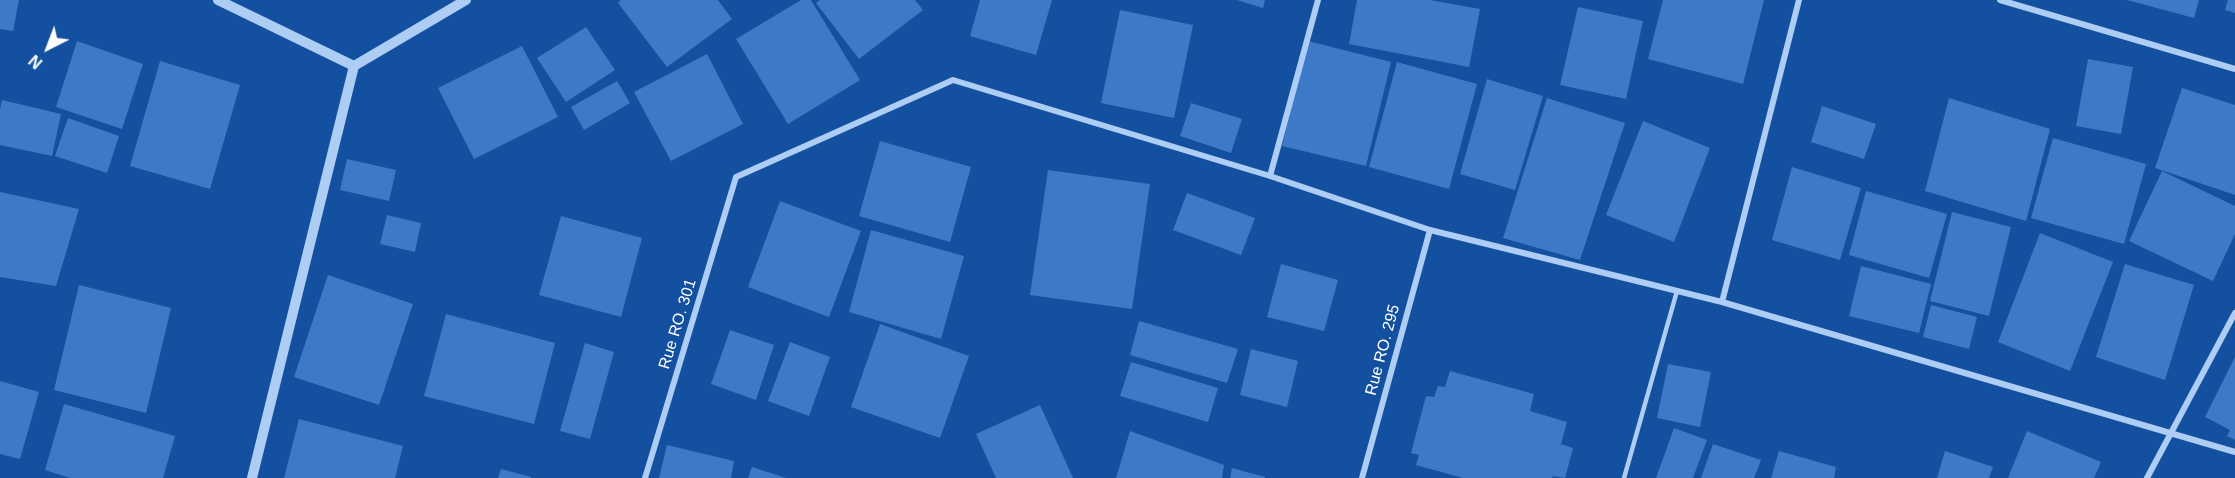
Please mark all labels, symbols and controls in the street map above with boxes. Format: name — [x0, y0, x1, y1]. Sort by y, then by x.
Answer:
north arrow — [18, 18, 78, 78]
text: N — [26, 52, 46, 72]
street label: Rue RO. 301 — [655, 277, 701, 371]
street label: Rue RO. 295 — [1362, 302, 1404, 398]

